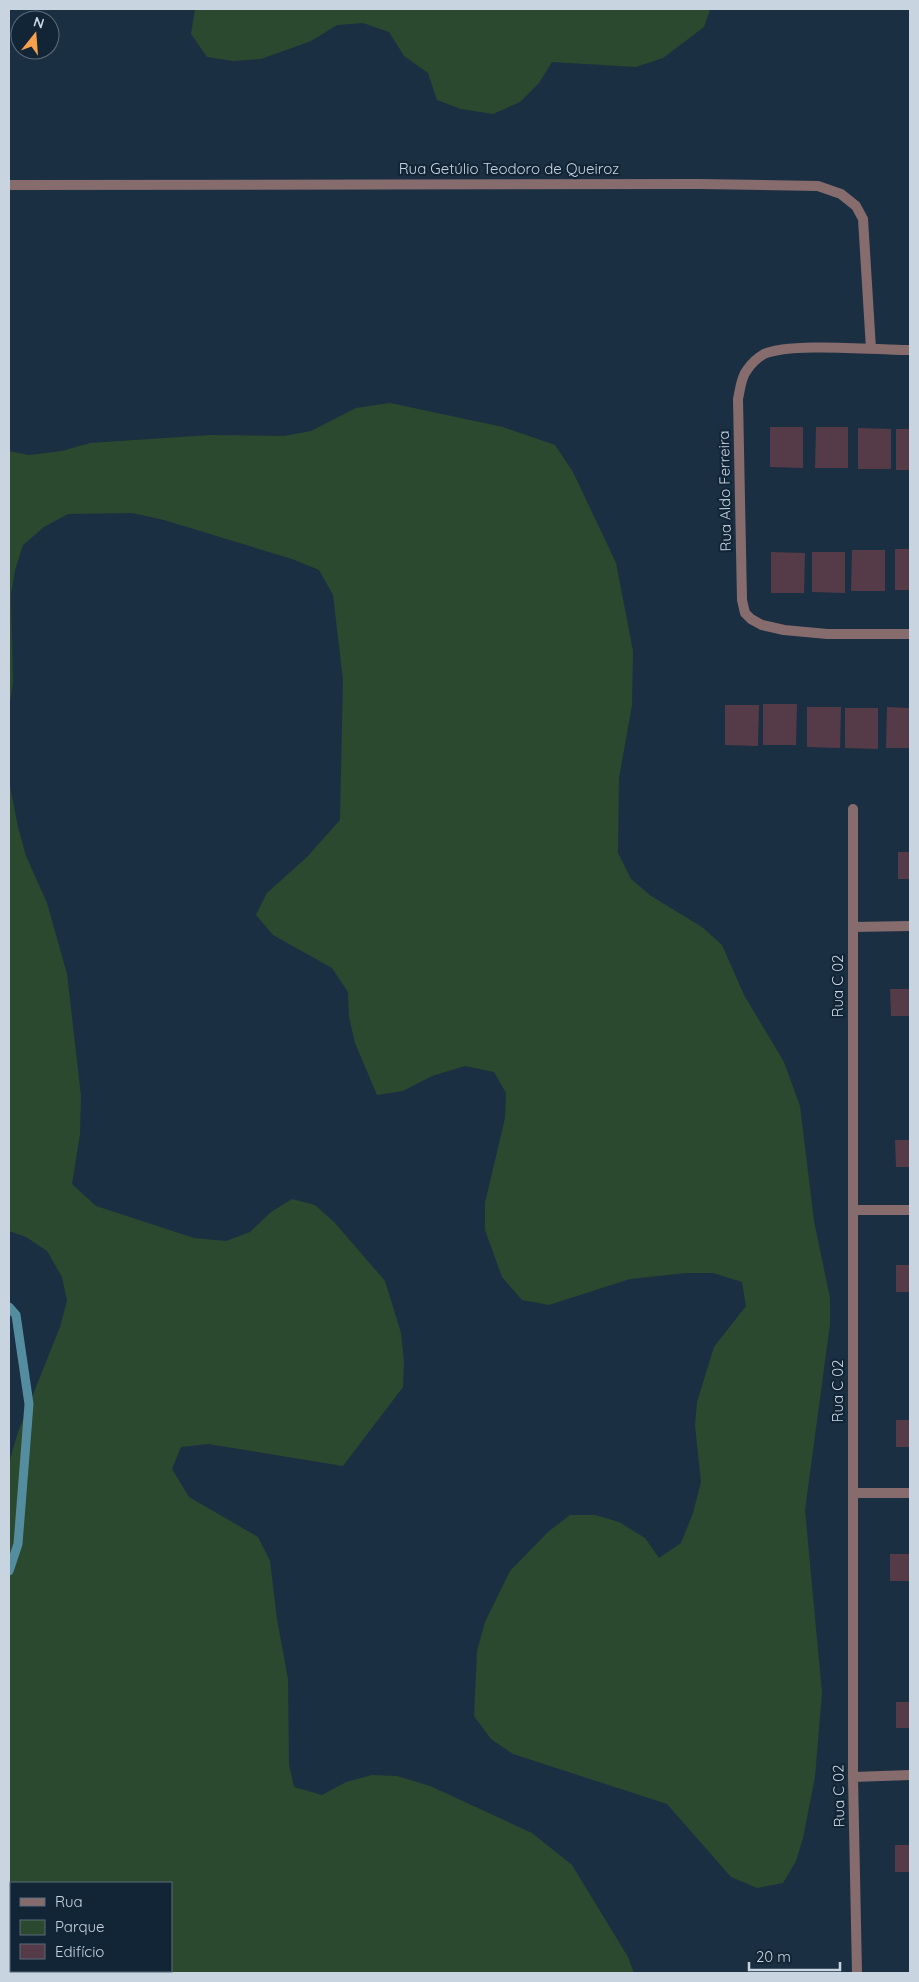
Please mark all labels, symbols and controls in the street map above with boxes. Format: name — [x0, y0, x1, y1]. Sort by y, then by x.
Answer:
north arrow — [10, 10, 60, 60]
text: N — [31, 12, 46, 33]
street label: Rua Getúlio Teodoro de Queiroz — [399, 159, 619, 178]
street label: Rua Aldo Ferreira — [714, 430, 735, 552]
street label: Rua C 02 — [828, 955, 847, 1017]
street label: Rua C 02 — [828, 1360, 847, 1422]
street label: Rua C 02 — [828, 1764, 849, 1828]
legend — [10, 1882, 172, 1972]
text: Rua — [55, 1892, 83, 1911]
text: Parque — [55, 1917, 105, 1936]
scale bar — [749, 1940, 840, 1972]
text: Edifício — [55, 1942, 104, 1961]
text: 20 m — [756, 1947, 791, 1966]

